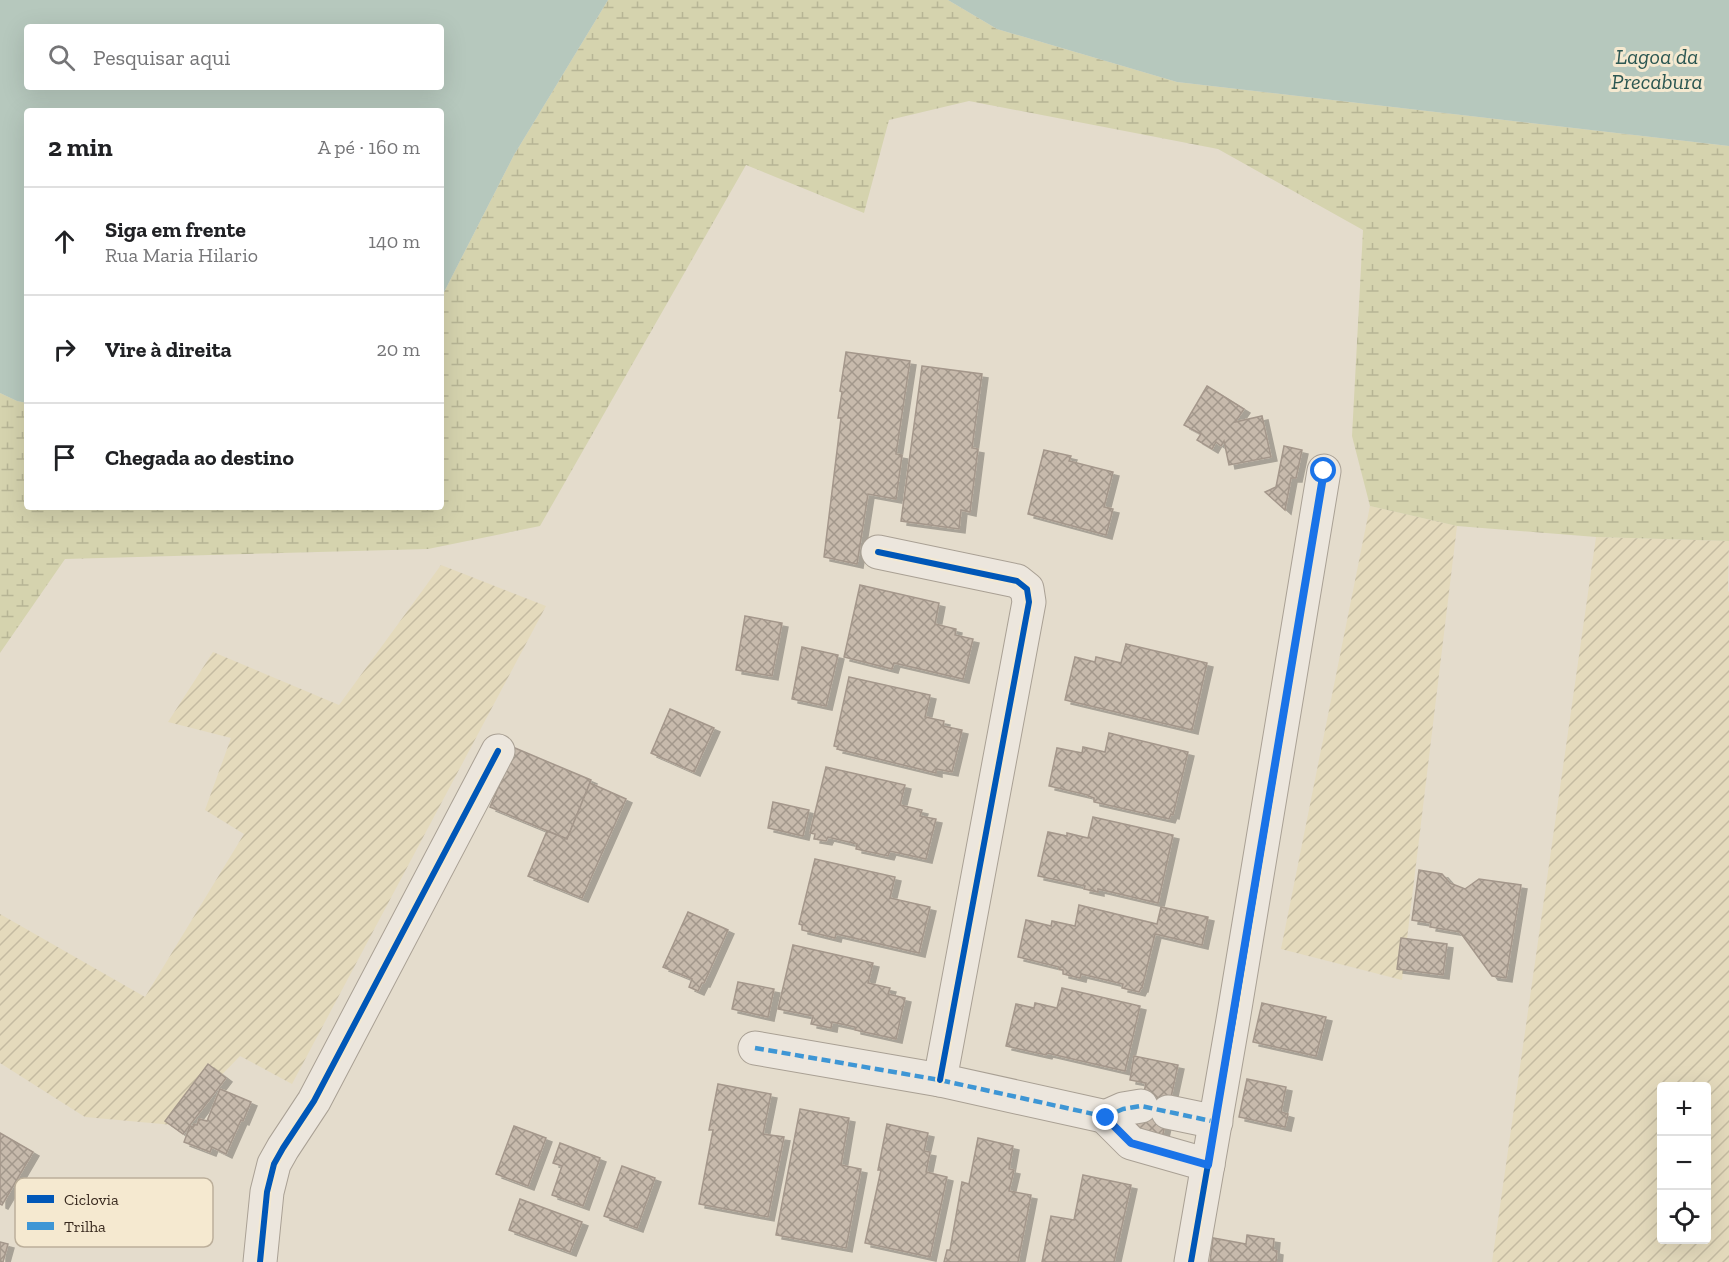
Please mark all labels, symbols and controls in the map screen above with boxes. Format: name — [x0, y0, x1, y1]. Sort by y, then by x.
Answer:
search box — [24, 24, 444, 90]
icon: search — [45, 41, 78, 74]
water label: Lagoa da Precabura — [1611, 43, 1703, 95]
text: Pesquisar aqui — [93, 44, 230, 71]
text: 2 min — [48, 131, 113, 163]
text: A pé · 160 m — [318, 135, 420, 159]
text: Siga em frente — [105, 216, 246, 243]
icon: ahead — [48, 225, 81, 258]
text: 140 m — [368, 229, 420, 253]
text: Rua Maria Hilario — [105, 243, 258, 267]
icon: right — [48, 333, 81, 366]
text: Vire à direita — [105, 336, 232, 363]
text: 20 m — [376, 337, 420, 361]
icon: arrive — [48, 441, 81, 474]
text: Chegada ao destino — [105, 444, 294, 471]
route start — [1310, 457, 1336, 483]
map controls — [1657, 1082, 1711, 1244]
button: + — [1657, 1082, 1711, 1136]
route end — [1092, 1104, 1118, 1130]
button: − — [1657, 1136, 1711, 1190]
legend — [15, 1178, 213, 1247]
text: Ciclovia — [64, 1190, 119, 1209]
button: locate — [1657, 1190, 1711, 1244]
text: Trilha — [64, 1217, 106, 1236]

